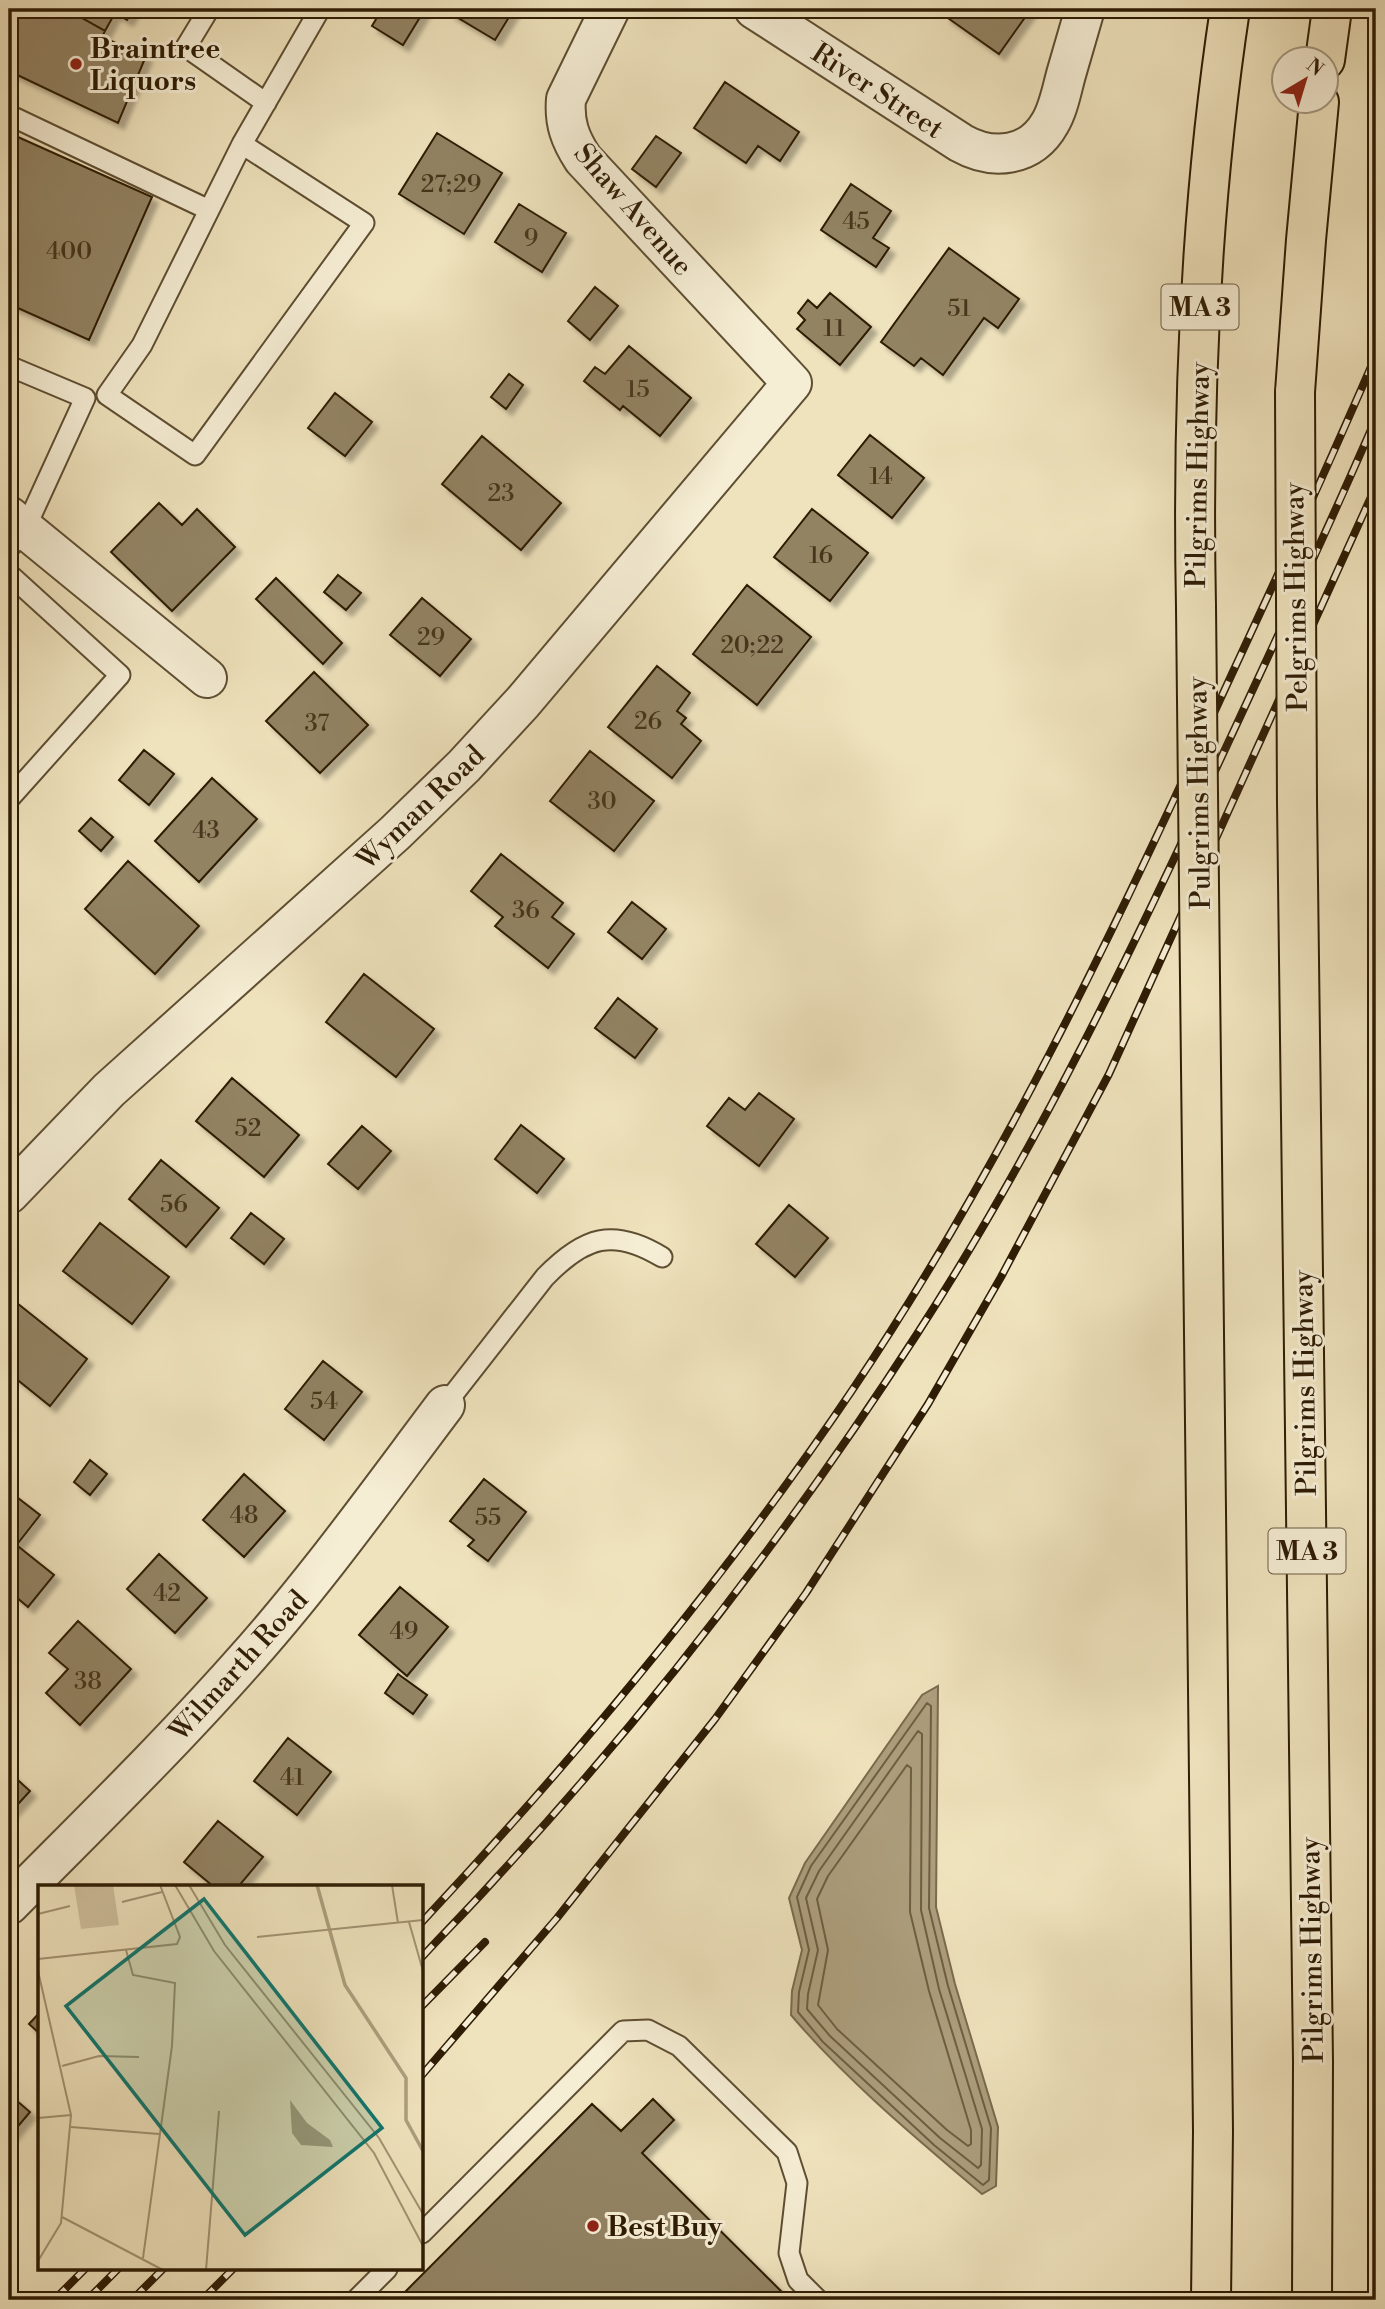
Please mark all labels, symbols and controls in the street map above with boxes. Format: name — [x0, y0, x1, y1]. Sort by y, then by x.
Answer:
place label: Braintree Liquors — [90, 32, 220, 99]
street label: River Street — [805, 36, 950, 147]
north arrow — [1270, 46, 1340, 116]
text: N — [1302, 53, 1328, 81]
marker: Braintree Liquors — [68, 56, 84, 72]
street label: Shaw Avenue — [566, 137, 700, 283]
house number: 27;29 — [421, 170, 481, 200]
house number: 45 — [842, 207, 870, 237]
house number: 9 — [524, 224, 538, 254]
house number: 400 — [46, 237, 92, 267]
road number: MA 3 — [1162, 284, 1238, 330]
house number: 51 — [947, 294, 971, 324]
house number: 11 — [823, 314, 845, 344]
street label: Pilgrims Highway — [1179, 361, 1218, 588]
house number: 15 — [626, 375, 650, 405]
house number: 14 — [869, 462, 893, 492]
house number: 23 — [488, 479, 514, 509]
street label: Pelgrims Highway — [1277, 482, 1316, 712]
house number: 16 — [809, 541, 833, 571]
house number: 29 — [417, 623, 445, 653]
house number: 20;22 — [720, 631, 784, 661]
street label: Pulgrims Highway — [1180, 676, 1219, 910]
house number: 26 — [634, 707, 662, 737]
house number: 37 — [305, 709, 329, 739]
street label: Wyman Road — [349, 738, 492, 879]
house number: 30 — [587, 787, 617, 817]
house number: 43 — [192, 816, 220, 846]
house number: 36 — [512, 896, 540, 926]
house number: 52 — [235, 1114, 261, 1144]
house number: 56 — [160, 1190, 188, 1220]
street label: Pilgrims Highway — [1286, 1269, 1325, 1496]
house number: 54 — [310, 1387, 338, 1417]
house number: 48 — [230, 1501, 259, 1531]
house number: 55 — [475, 1503, 501, 1533]
road number: MA 3 — [1268, 1528, 1346, 1574]
house number: 42 — [153, 1579, 181, 1609]
street label: Wilmarth Road — [161, 1583, 316, 1749]
house number: 49 — [390, 1617, 418, 1647]
house number: 38 — [74, 1667, 102, 1697]
house number: 41 — [280, 1763, 305, 1793]
street label: Pilgrims Highway — [1293, 1836, 1332, 2063]
inset map — [38, 1885, 424, 2270]
place label: Best Buy — [607, 2210, 723, 2245]
marker: Best Buy — [585, 2218, 601, 2234]

